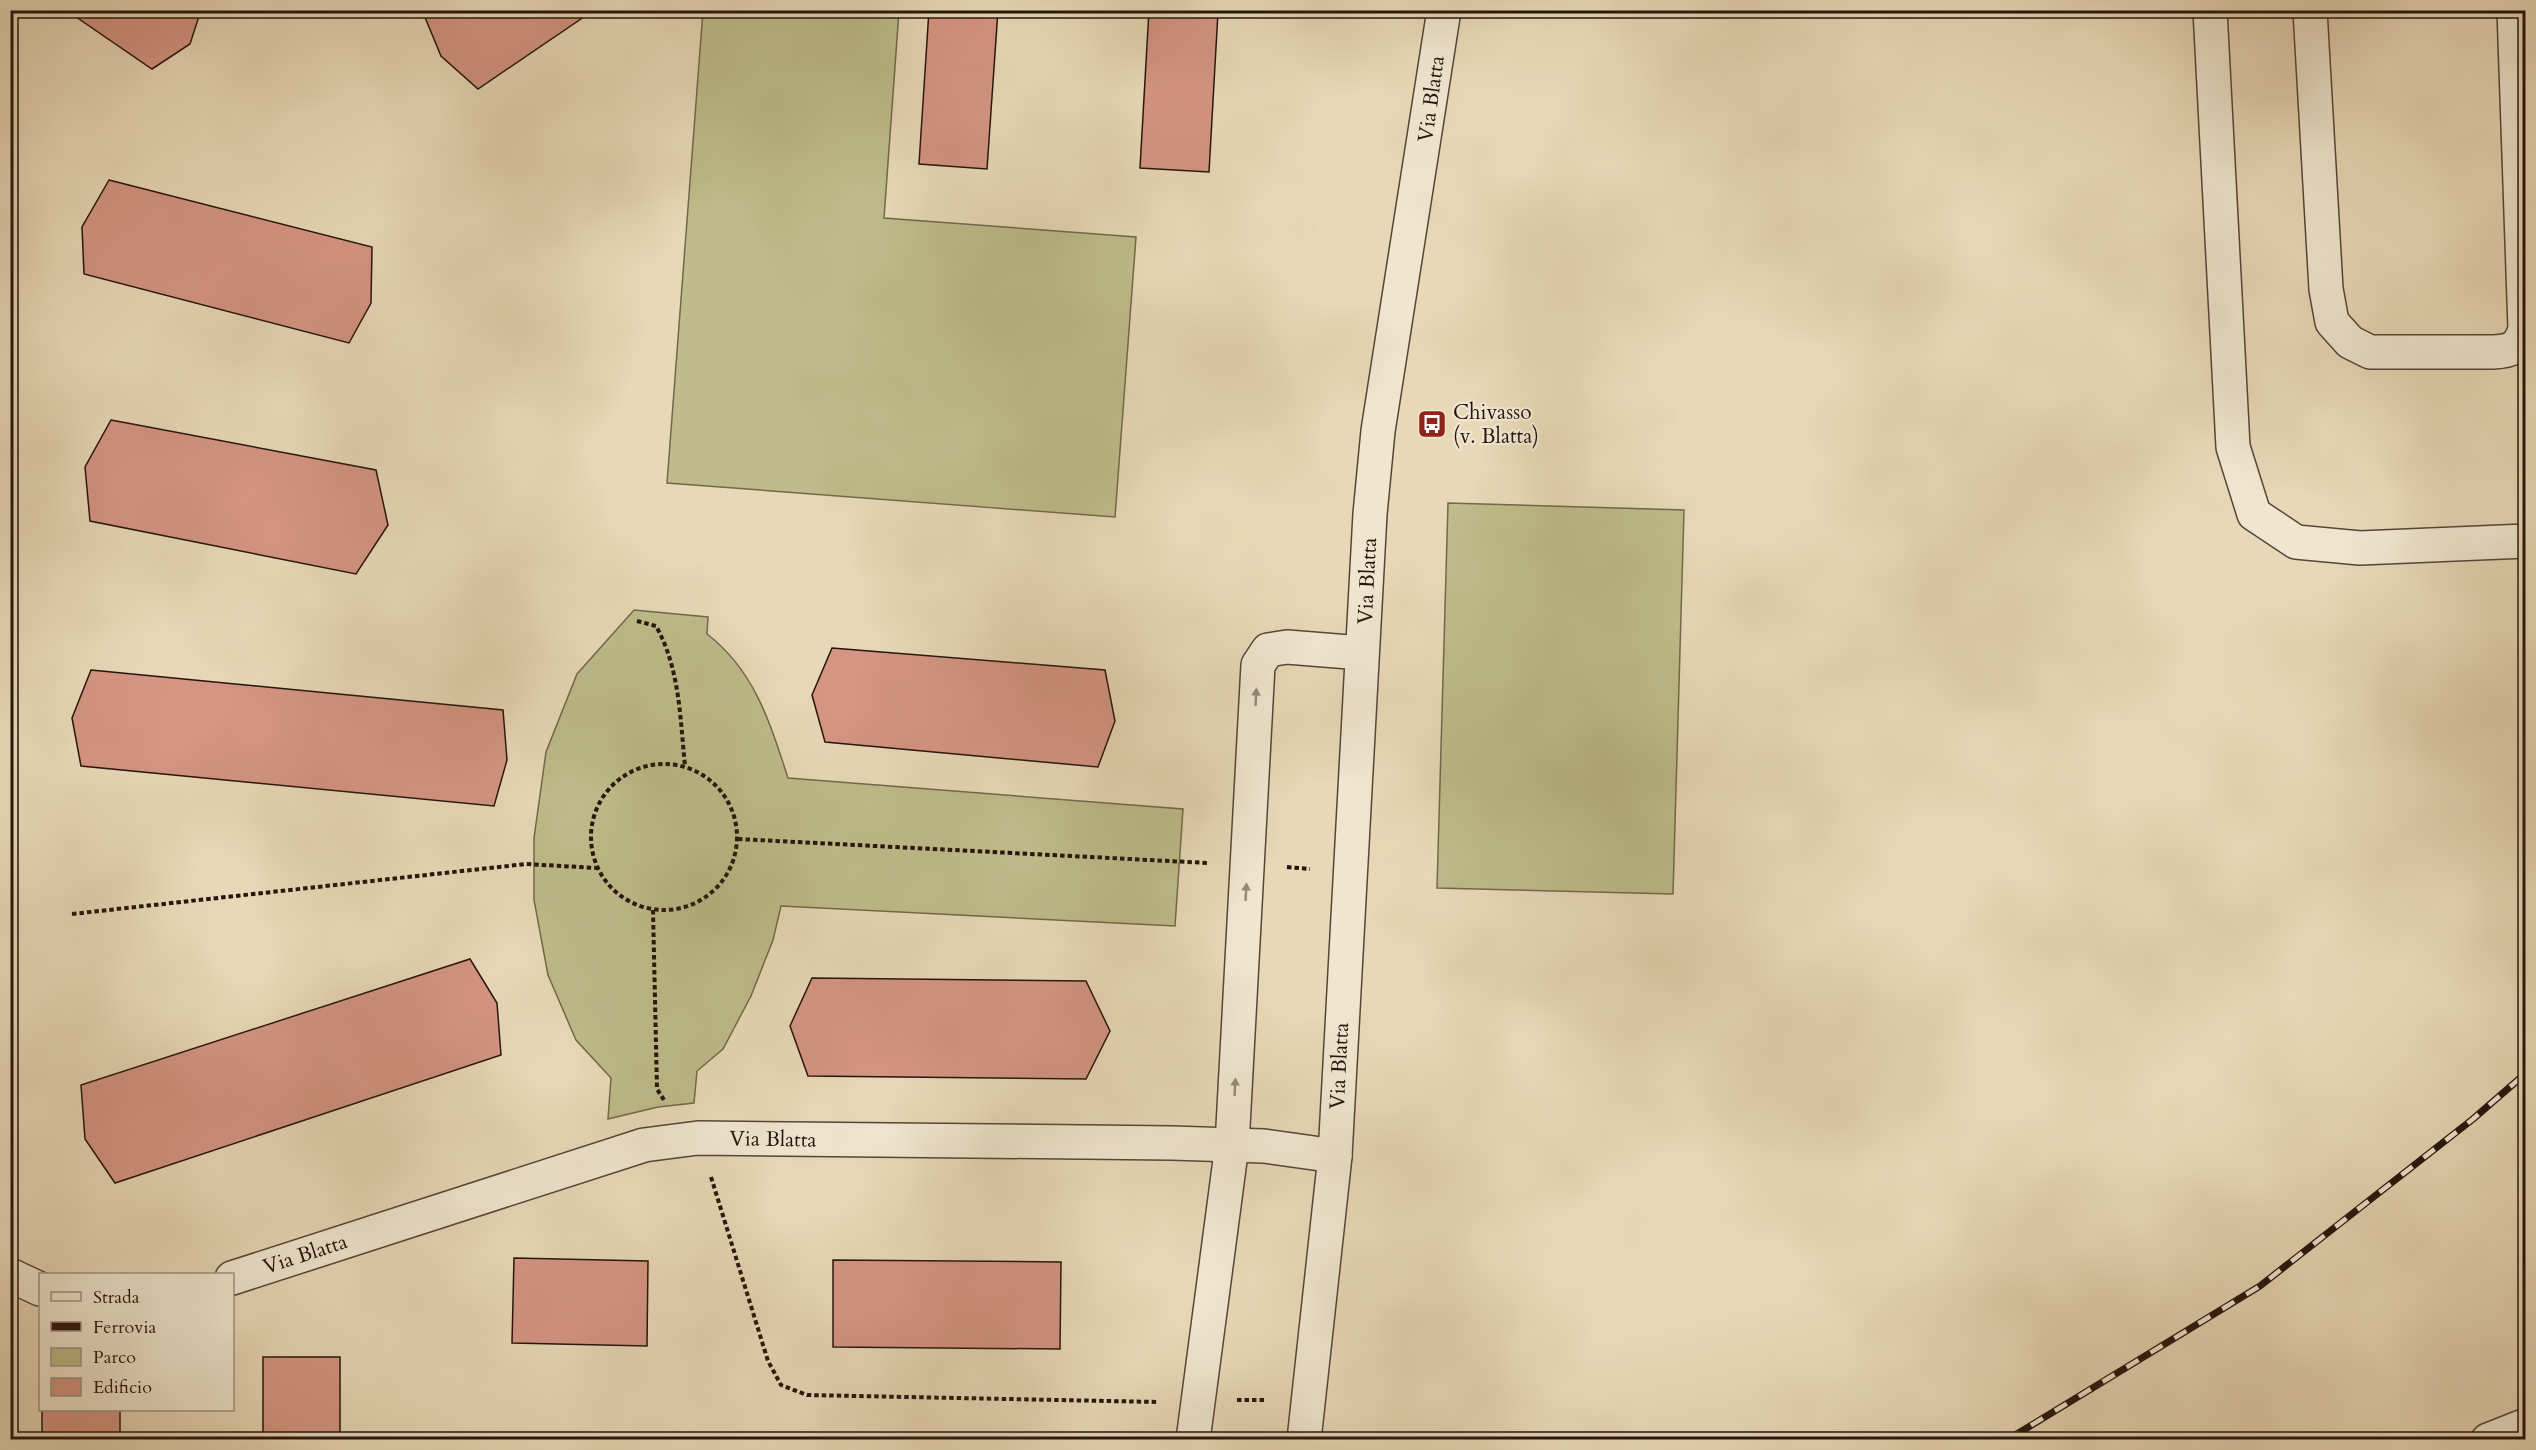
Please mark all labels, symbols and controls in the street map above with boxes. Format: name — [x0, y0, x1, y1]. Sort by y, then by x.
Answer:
street label: Via Blatta — [1411, 54, 1452, 144]
place label: Chivasso (v. Blatta) — [1453, 398, 1539, 451]
bus stop icon: Chivasso (v. Blatta) — [1416, 408, 1448, 440]
street label: Via Blatta — [1351, 537, 1384, 625]
one-way arrow — [1252, 688, 1261, 707]
one-way arrow — [1241, 883, 1250, 902]
street label: Via Blatta — [1323, 1022, 1356, 1110]
one-way arrow — [1231, 1077, 1240, 1096]
street label: Via Blatta — [729, 1124, 817, 1155]
street label: Via Blatta — [259, 1227, 351, 1282]
legend — [39, 1273, 234, 1411]
text: Strada — [93, 1285, 140, 1310]
text: Ferrovia — [93, 1315, 156, 1340]
text: Parco — [93, 1345, 136, 1370]
text: Edificio — [93, 1375, 152, 1400]

